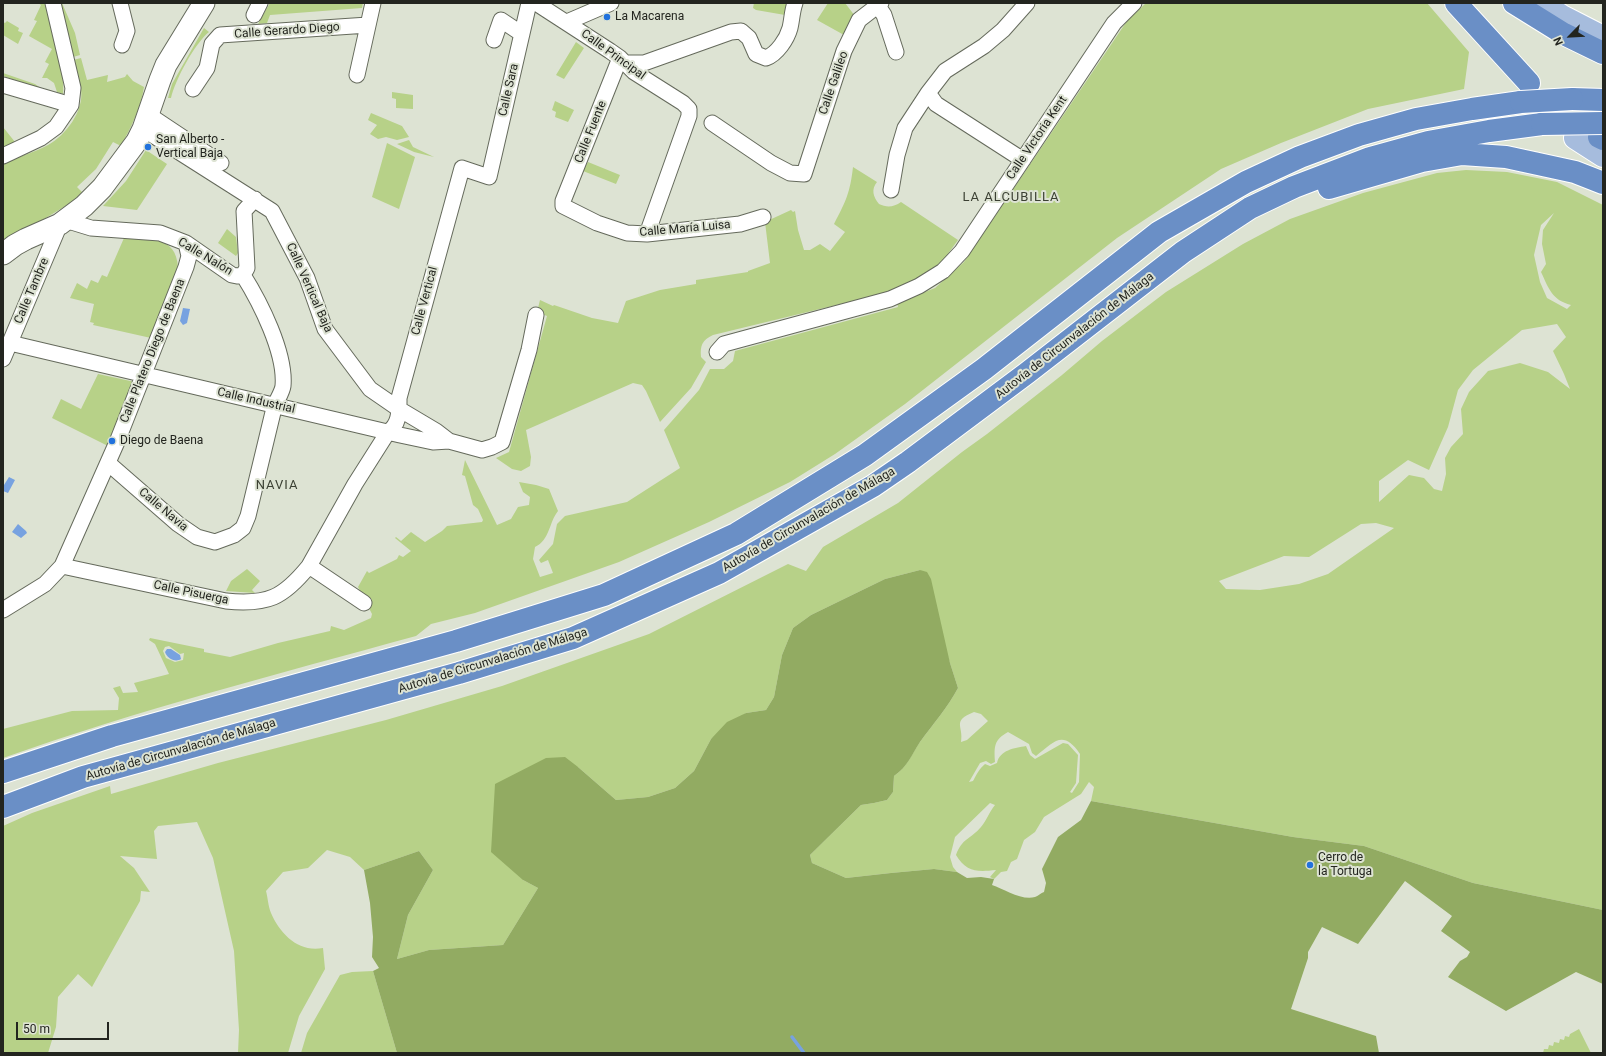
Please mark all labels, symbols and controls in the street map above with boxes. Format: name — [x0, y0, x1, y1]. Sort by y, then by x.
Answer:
place label: La Macarena — [615, 10, 684, 24]
marker: La Macarena — [602, 12, 612, 22]
north arrow — [1550, 16, 1590, 56]
street label: Calle Gerardo Diego — [234, 20, 340, 42]
street label: Calle Principal — [578, 27, 648, 83]
text: N — [1551, 35, 1566, 47]
street label: Calle Galileo — [816, 49, 852, 117]
street label: Calle Sara — [496, 62, 522, 118]
street label: Calle Victoria Kent — [1004, 93, 1070, 183]
street label: Calle Fuente — [572, 99, 610, 165]
place label: San Alberto - Vertical Baja — [156, 133, 224, 161]
marker: San Alberto - Vertical Baja — [143, 142, 153, 152]
district label: LA ALCUBILLA — [962, 190, 1060, 206]
street label: Calle María Luisa — [639, 218, 731, 240]
street label: Calle Nalón — [175, 235, 235, 279]
street label: Calle Vertical Baja — [283, 241, 335, 335]
street label: Calle Tambre — [12, 256, 52, 326]
street label: Calle Vertical — [409, 265, 441, 337]
street label: Autovía de Circunvalación de Málaga — [993, 270, 1157, 402]
street label: Calle Platero Diego de Baena — [117, 277, 189, 425]
street label: Calle Industrial — [216, 385, 296, 417]
place label: Diego de Baena — [120, 434, 203, 448]
marker: Diego de Baena — [107, 436, 117, 446]
street label: Autovía de Circunvalación de Málaga — [720, 465, 898, 575]
district label: NAVIA — [256, 478, 298, 494]
street label: Calle Navia — [135, 485, 191, 535]
street label: Calle Pisuerga — [152, 578, 230, 608]
street label: Autovía de Circunvalación de Málaga — [397, 625, 589, 697]
street label: Autovía de Circunvalación de Málaga — [84, 716, 278, 784]
place label: Cerro de la Tortuga — [1318, 851, 1372, 879]
marker: Cerro de la Tortuga — [1305, 860, 1315, 870]
scale bar — [18, 1014, 111, 1040]
text: 50 m — [23, 1022, 50, 1036]

